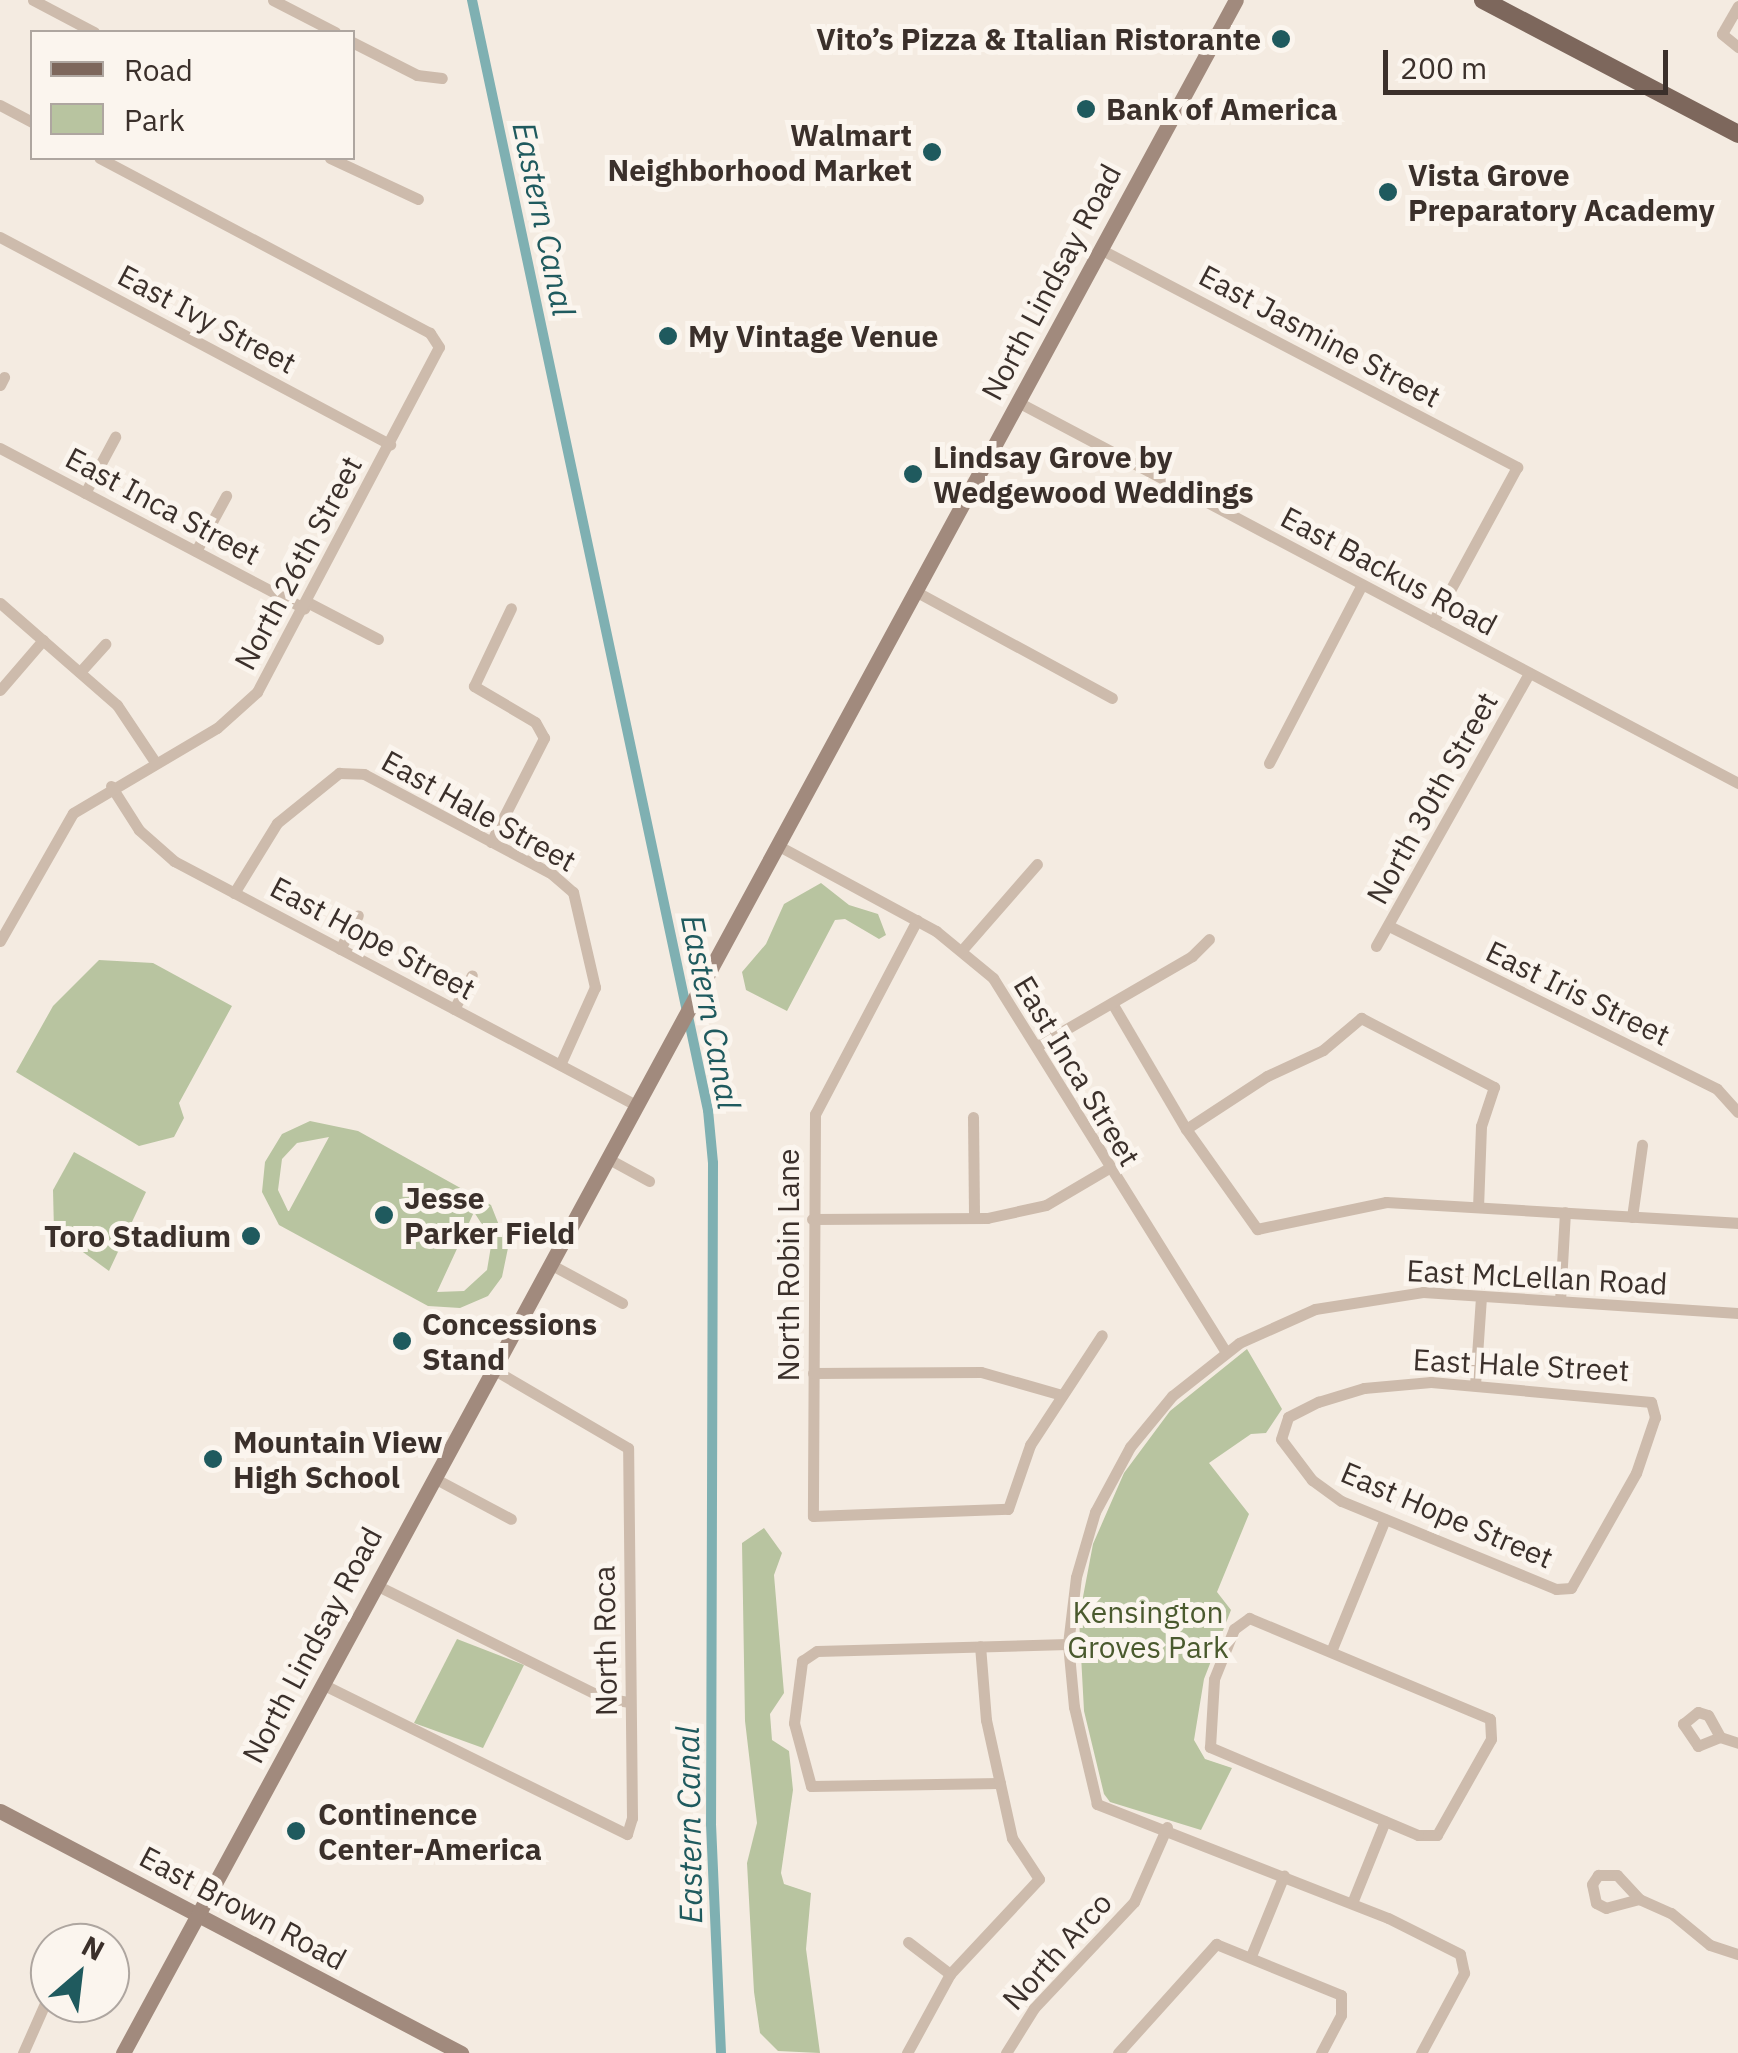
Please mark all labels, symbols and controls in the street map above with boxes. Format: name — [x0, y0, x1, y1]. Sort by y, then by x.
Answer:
place label: Vito’s Pizza & Italian Ristorante — [816, 21, 1261, 57]
marker: Vito’s Pizza & Italian Ristorante — [1270, 28, 1292, 50]
legend — [30, 30, 355, 160]
scale bar — [1388, 30, 1673, 92]
text: 200 m — [1400, 48, 1487, 87]
text: Road — [124, 50, 193, 89]
place label: Bank of America — [1106, 91, 1338, 127]
marker: Bank of America — [1075, 98, 1097, 120]
text: Park — [124, 100, 185, 139]
place label: Walmart Neighborhood Market — [607, 117, 912, 188]
water label: Eastern Canal — [505, 118, 583, 320]
marker: Walmart Neighborhood Market — [921, 141, 943, 163]
place label: Vista Grove Preparatory Academy — [1408, 157, 1715, 228]
street label: North Lindsay Road — [974, 158, 1128, 406]
marker: Vista Grove Preparatory Academy — [1377, 181, 1399, 203]
street label: East Ivy Street — [112, 257, 302, 381]
street label: East Jasmine Street — [1193, 257, 1447, 415]
place label: My Vintage Venue — [688, 318, 938, 354]
marker: My Vintage Venue — [657, 325, 679, 347]
place label: Lindsay Grove by Wedgewood Weddings — [933, 439, 1254, 510]
street label: East Inca Street — [60, 440, 266, 572]
street label: North 26th Street — [227, 450, 369, 676]
marker: Lindsay Grove by Wedgewood Weddings — [902, 463, 924, 485]
street label: East Backus Road — [1275, 499, 1503, 643]
street label: North 30th Street — [1359, 686, 1505, 910]
street label: East Hale Street — [375, 743, 583, 879]
street label: East Hope Street — [264, 869, 482, 1007]
water label: Eastern Canal — [673, 911, 749, 1113]
street label: East Iris Street — [1480, 933, 1676, 1053]
street label: East Inca Street — [1006, 970, 1148, 1172]
street label: North Robin Lane — [770, 1149, 806, 1381]
place label: Jesse Parker Field — [404, 1180, 575, 1250]
marker: Jesse Parker Field — [373, 1204, 395, 1226]
place label: Toro Stadium — [44, 1218, 231, 1254]
marker: Toro Stadium — [240, 1225, 262, 1247]
street label: East McLellan Road — [1406, 1252, 1668, 1302]
place label: Concessions Stand — [422, 1306, 597, 1376]
marker: Concessions Stand — [391, 1330, 413, 1352]
street label: East Hale Street — [1412, 1341, 1630, 1389]
place label: Mountain View High School — [233, 1424, 442, 1494]
marker: Mountain View High School — [202, 1448, 224, 1470]
street label: East Hope Street — [1336, 1454, 1558, 1576]
street label: North Lindsay Road — [235, 1521, 389, 1769]
street label: North Roca — [586, 1565, 624, 1717]
park label: Kensington Groves Park — [1067, 1594, 1229, 1664]
water label: Eastern Canal — [668, 1726, 710, 1924]
place label: Continence Center-America — [318, 1796, 542, 1866]
marker: Continence Center-America — [283, 1818, 309, 1844]
street label: East Brown Road — [134, 1838, 352, 1978]
street label: North Arco — [995, 1885, 1119, 2017]
north arrow — [30, 1923, 130, 2023]
text: N — [76, 1927, 111, 1969]

